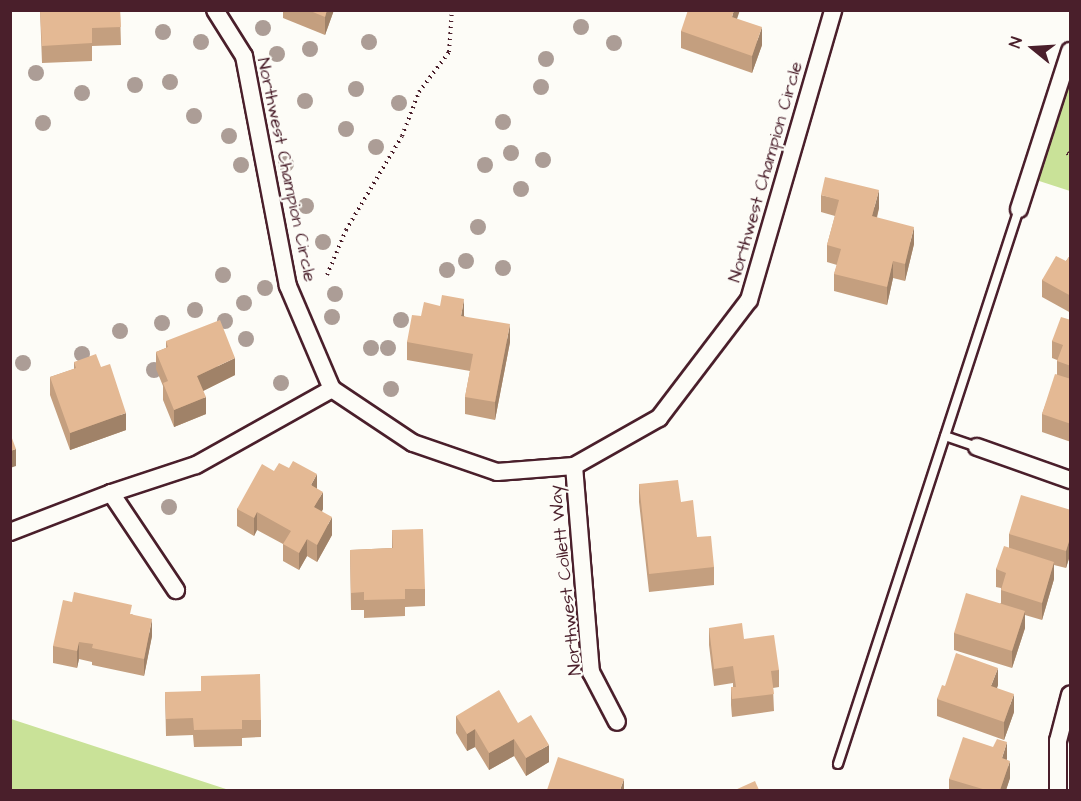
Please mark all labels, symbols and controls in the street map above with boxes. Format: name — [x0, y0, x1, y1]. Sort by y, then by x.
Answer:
north arrow — [1003, 18, 1063, 78]
text: N — [1004, 34, 1028, 51]
street label: Northwest Champion Circle — [252, 56, 320, 284]
street label: Northwest Champion Circle — [724, 59, 808, 285]
street label: Northwest Collett Way — [545, 484, 587, 676]

